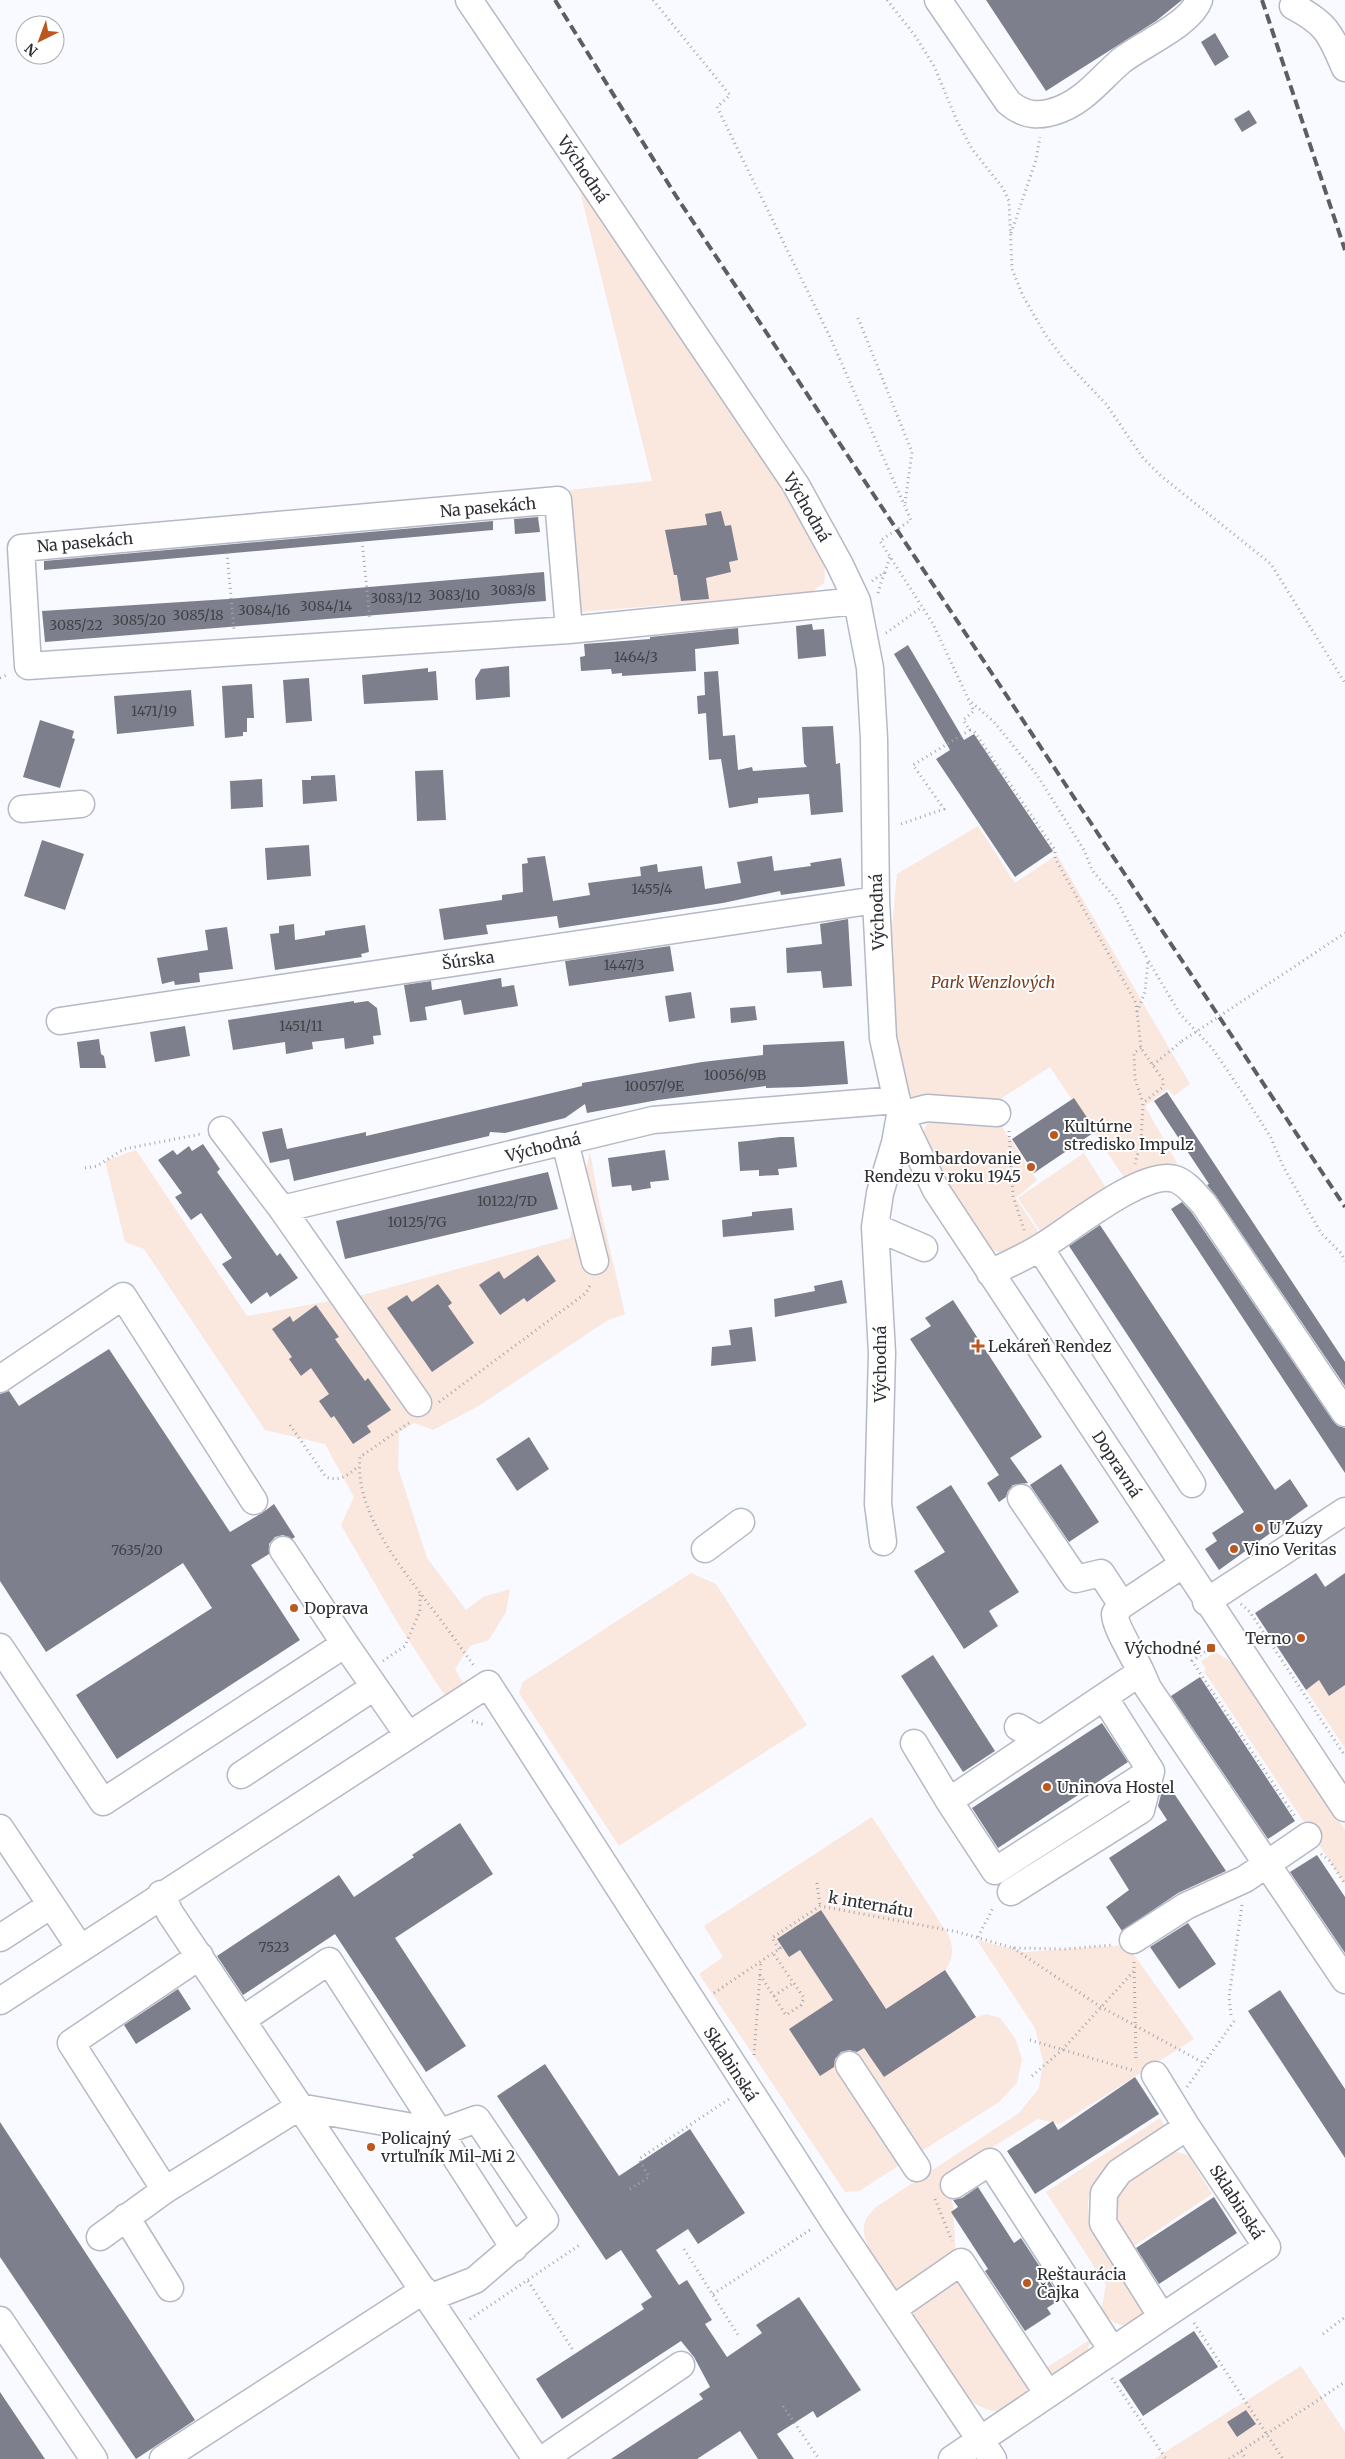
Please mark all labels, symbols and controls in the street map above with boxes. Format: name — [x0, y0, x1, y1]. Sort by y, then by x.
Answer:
north arrow — [15, 15, 65, 65]
text: N — [21, 39, 41, 60]
street label: Východná — [553, 131, 613, 207]
street label: Východná — [779, 468, 835, 546]
street label: Na pasekách — [439, 493, 537, 521]
street label: Na pasekách — [36, 528, 134, 556]
house number: 3083/8 — [490, 581, 536, 599]
house number: 3083/10 — [428, 586, 480, 604]
house number: 3083/12 — [370, 589, 422, 607]
house number: 3084/14 — [300, 597, 353, 615]
house number: 3084/16 — [238, 601, 290, 619]
house number: 3085/18 — [172, 606, 224, 624]
house number: 3085/20 — [112, 611, 166, 629]
house number: 3085/22 — [49, 616, 103, 634]
house number: 1464/3 — [614, 648, 658, 666]
house number: 1471/19 — [131, 702, 177, 720]
street label: Východná — [866, 873, 888, 952]
house number: 1455/4 — [632, 880, 673, 898]
street label: Šúrska — [441, 946, 496, 974]
house number: 1447/3 — [604, 956, 644, 974]
park label: Park Wenzlových — [931, 972, 1055, 992]
house number: 1451/11 — [279, 1017, 323, 1035]
house number: 10056/9B — [704, 1066, 766, 1084]
house number: 10057/9E — [624, 1077, 684, 1095]
place label: Kultúrne stredisko Impulz — [1064, 1116, 1194, 1154]
street label: Východná — [502, 1128, 583, 1166]
marker: Kultúrne stredisko Impulz — [1048, 1129, 1060, 1141]
place label: Bombardovanie Rendezu v roku 1945 — [864, 1148, 1021, 1186]
marker: Bombardovanie Rendezu v roku 1945 — [1025, 1161, 1037, 1173]
house number: 10122/7D — [477, 1192, 538, 1210]
house number: 10125/7G — [388, 1213, 446, 1231]
street label: Východná — [870, 1325, 890, 1403]
place label: Lekáreň Rendez — [988, 1336, 1112, 1356]
marker: Lekáreň Rendez — [972, 1340, 984, 1352]
street label: Dopravná — [1088, 1427, 1146, 1501]
place label: U Zuzy — [1269, 1518, 1323, 1538]
marker: U Zuzy — [1253, 1522, 1265, 1534]
place label: Vino Veritas — [1243, 1539, 1337, 1559]
house number: 7635/20 — [111, 1541, 163, 1559]
marker: Vino Veritas — [1228, 1543, 1240, 1555]
place label: Doprava — [304, 1598, 369, 1618]
marker: Doprava — [288, 1602, 300, 1614]
place label: Terno — [1245, 1628, 1291, 1648]
marker: Terno — [1295, 1632, 1307, 1644]
place label: Východné — [1124, 1638, 1201, 1658]
marker: Východné — [1205, 1642, 1217, 1654]
place label: Uninova Hostel — [1057, 1777, 1175, 1797]
marker: Uninova Hostel — [1041, 1781, 1053, 1793]
street label: k internátu — [827, 1887, 915, 1921]
house number: 7523 — [259, 1938, 289, 1956]
street label: Sklabinská — [700, 2023, 763, 2105]
place label: Policajný vrtuľník Mil-Mi 2 — [380, 2128, 516, 2166]
marker: Policajný vrtuľník Mil-Mi 2 — [365, 2141, 377, 2153]
street label: Sklabinská — [1206, 2161, 1269, 2243]
place label: Reštaurácia Čajka — [1037, 2264, 1127, 2302]
marker: Reštaurácia Čajka — [1021, 2277, 1033, 2289]

